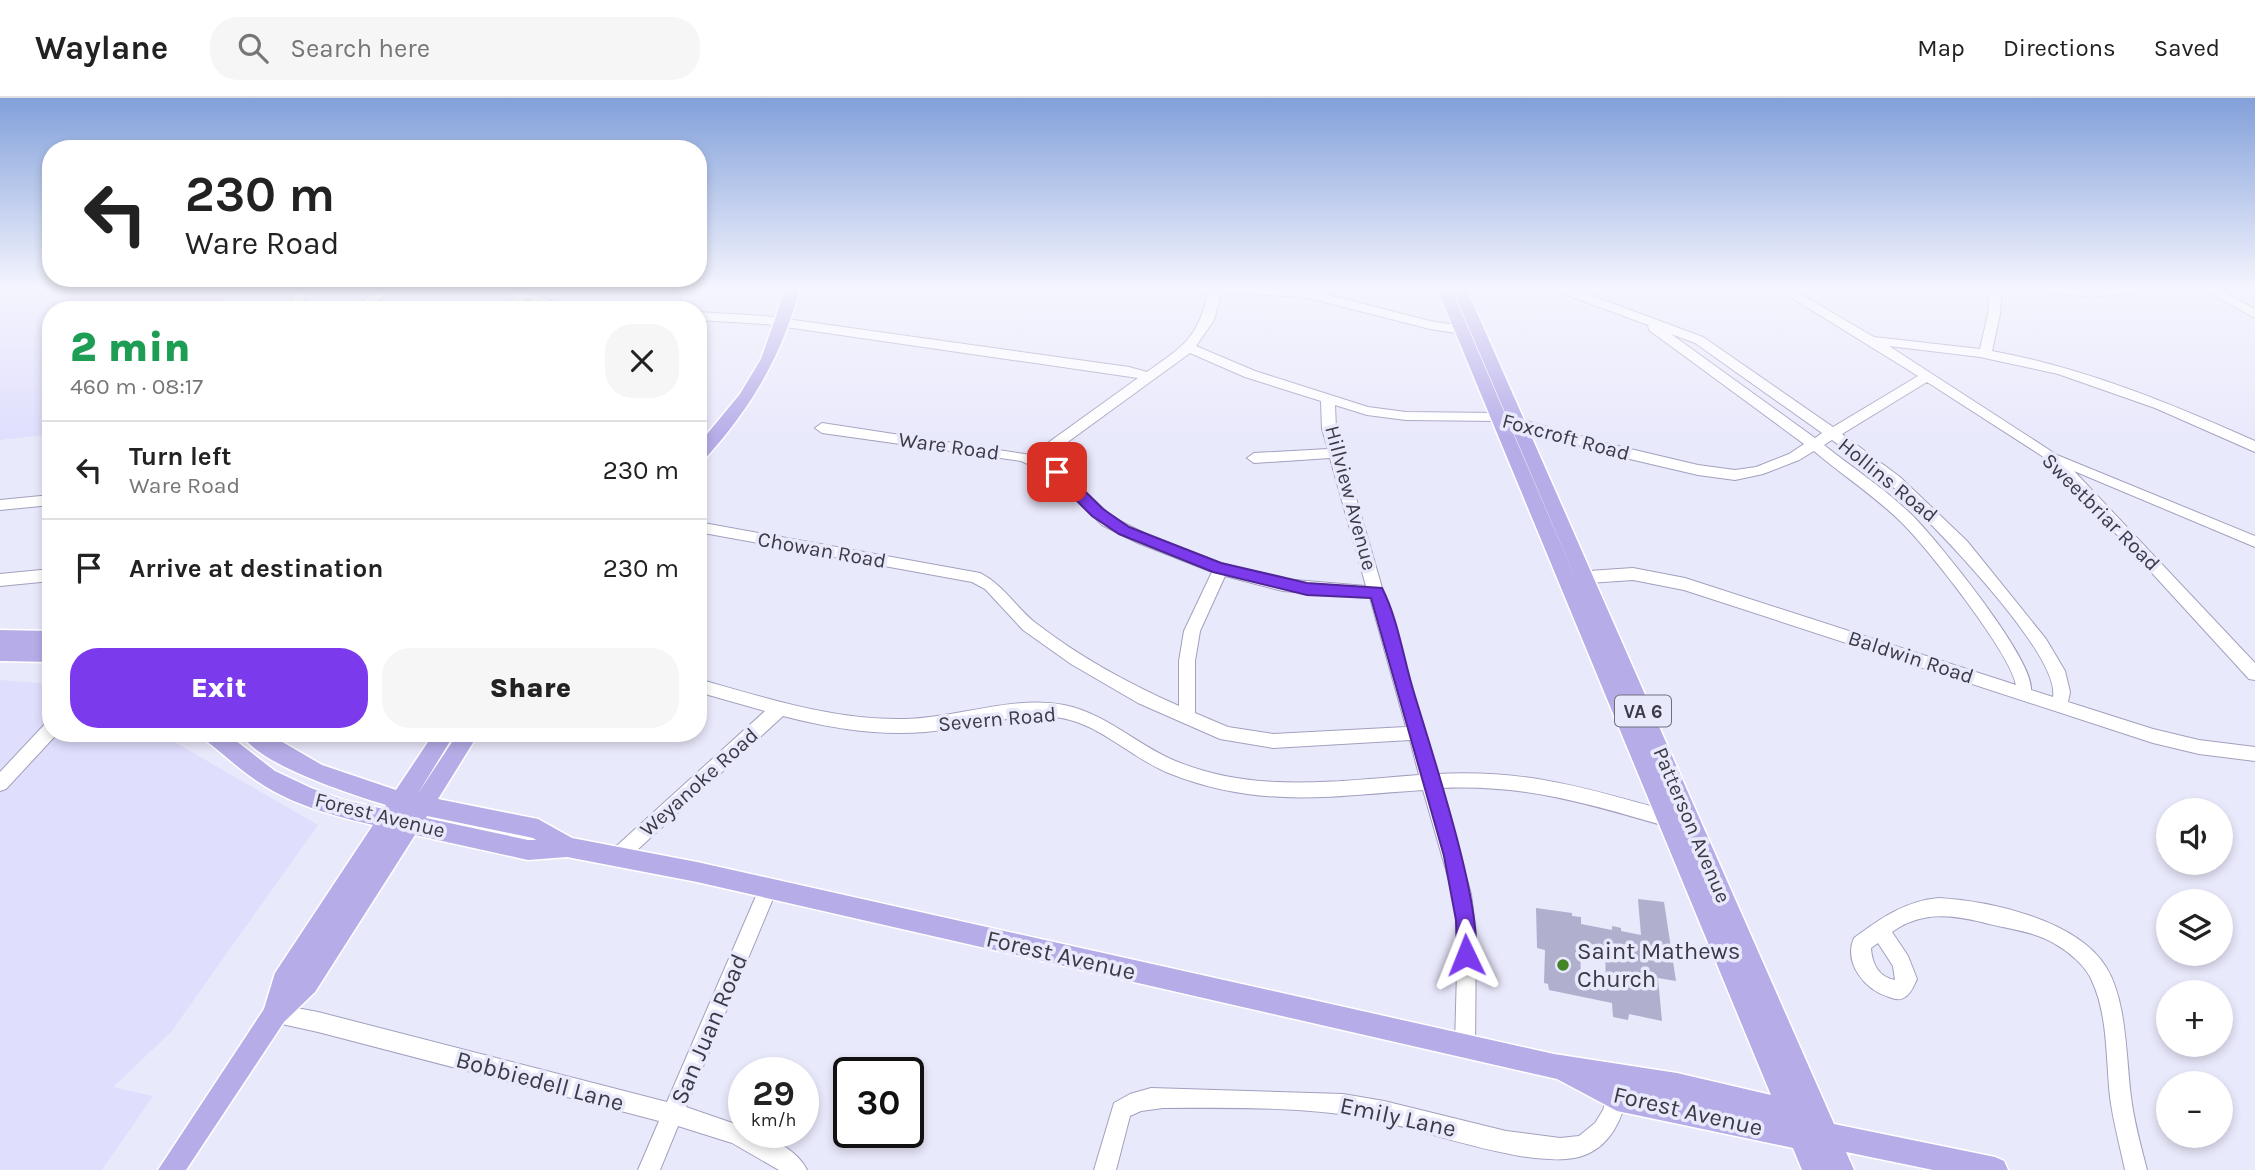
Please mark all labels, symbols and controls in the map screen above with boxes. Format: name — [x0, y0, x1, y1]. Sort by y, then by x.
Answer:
search box — [210, 17, 700, 80]
text: Waylane — [35, 29, 168, 67]
icon: search — [234, 29, 272, 67]
text: Search here — [290, 33, 430, 64]
text: Map — [1917, 34, 1965, 62]
text: Directions — [2003, 34, 2116, 62]
text: Saved — [2154, 34, 2220, 62]
text: 230 m — [185, 166, 335, 223]
icon: left — [70, 168, 161, 259]
text: Ware Road — [185, 225, 339, 262]
text: 2 min — [70, 322, 190, 372]
button: close — [605, 324, 679, 398]
text: 460 m · 08:17 — [70, 373, 203, 400]
street label: Foxcroft Road — [1500, 408, 1632, 466]
street label: Hillview Avenue — [1320, 423, 1382, 573]
street label: Ware Road — [897, 427, 1001, 465]
street label: Hollins Road — [1834, 433, 1942, 527]
text: Turn left — [129, 441, 231, 472]
pin — [1027, 442, 1087, 502]
street label: Sweetbriar Road — [2037, 448, 2165, 576]
icon: left — [70, 451, 108, 489]
icon: arrive — [1038, 453, 1076, 491]
text: 230 m — [603, 455, 679, 486]
text: Ware Road — [129, 472, 240, 499]
street label: Chowan Road — [756, 527, 888, 573]
icon: arrive — [70, 549, 108, 587]
text: Arrive at destination — [129, 553, 383, 584]
text: 230 m — [603, 553, 679, 584]
street label: Baldwin Road — [1845, 625, 1977, 689]
button: Exit — [70, 648, 368, 728]
button: Share — [382, 648, 679, 728]
road number: VA 6 — [1615, 696, 1671, 726]
street label: Severn Road — [937, 702, 1057, 736]
street label: Weyanoke Road — [635, 723, 763, 841]
street label: Patterson Avenue — [1648, 744, 1736, 906]
street label: Forest Avenue — [312, 787, 448, 843]
map controls — [2156, 798, 2233, 1148]
button: sound — [2156, 798, 2233, 875]
button: layers — [2156, 889, 2233, 966]
position arrow — [1429, 918, 1503, 992]
street label: Forest Avenue — [984, 924, 1138, 986]
place label: Saint Mathews Church — [1577, 937, 1740, 993]
street label: San Juan Road — [665, 950, 753, 1108]
marker: Saint Mathews Church — [1555, 957, 1571, 973]
button: + — [2156, 980, 2233, 1057]
street label: Bobbiedell Lane — [453, 1045, 627, 1117]
speed limit sign: 30 — [833, 1057, 924, 1148]
button: − — [2156, 1071, 2233, 1148]
text: 29 — [752, 1073, 795, 1114]
street label: Forest Avenue — [1611, 1080, 1765, 1142]
street label: Emily Lane — [1337, 1091, 1459, 1143]
text: km/h — [751, 1109, 796, 1131]

